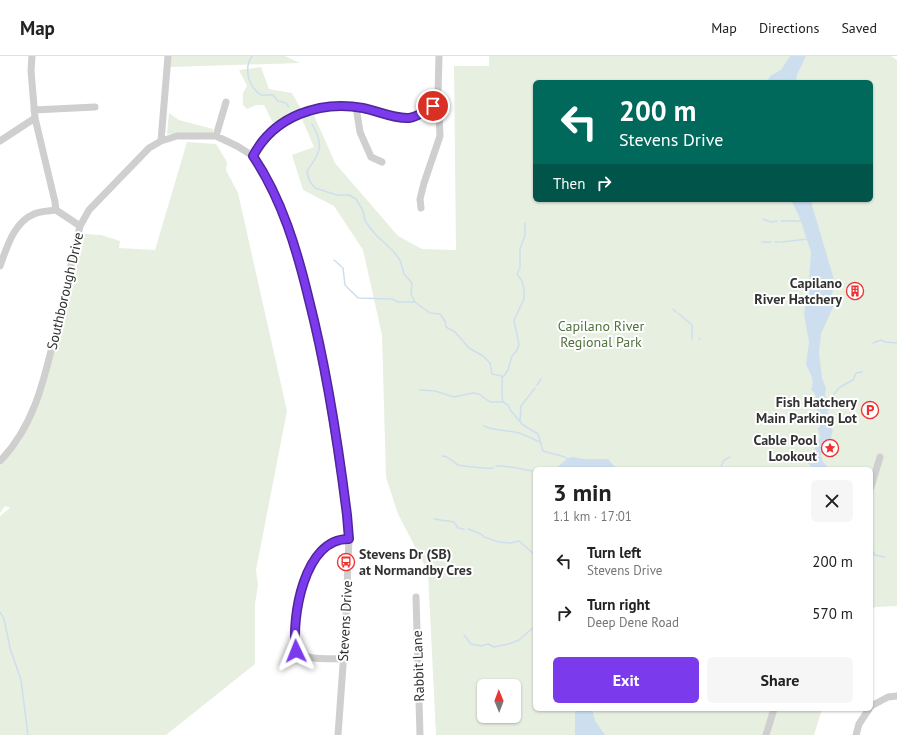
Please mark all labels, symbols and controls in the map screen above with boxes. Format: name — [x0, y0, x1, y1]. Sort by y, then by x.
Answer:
text: Map — [20, 16, 55, 40]
text: Map — [711, 19, 737, 37]
text: Directions — [759, 19, 819, 37]
text: Saved — [841, 19, 877, 37]
pin — [416, 89, 450, 123]
text: 200 m — [619, 92, 696, 129]
icon: arrive — [422, 95, 444, 117]
icon: left — [553, 96, 605, 148]
text: Stevens Drive — [619, 128, 723, 151]
icon: right — [593, 172, 615, 194]
text: Then — [553, 174, 585, 193]
street label: Southborough Drive — [43, 230, 87, 352]
place label: Capilano River Hatchery — [754, 274, 842, 308]
building icon: Capilano River Hatchery — [845, 281, 865, 301]
park label: Capilano River Regional Park — [558, 317, 644, 351]
place label: Fish Hatchery Main Parking Lot — [756, 393, 857, 427]
parking icon: Fish Hatchery Main Parking Lot — [860, 400, 880, 420]
place label: Cable Pool Lookout — [753, 431, 818, 465]
place icon: Cable Pool Lookout — [820, 438, 840, 458]
text: 3 min — [553, 477, 612, 508]
button: close — [811, 480, 853, 522]
text: 1.1 km · 17:01 — [553, 508, 632, 525]
text: Turn left — [587, 543, 641, 562]
place label: Stevens Dr (SB) at Normandby Cres — [359, 545, 472, 579]
icon: left — [553, 550, 575, 572]
bus stop icon: Stevens Dr (SB) at Normandby Cres — [336, 552, 356, 572]
text: 200 m — [812, 552, 853, 571]
text: Stevens Drive — [587, 562, 662, 579]
street label: Stevens Drive — [334, 580, 356, 662]
text: Turn right — [587, 595, 650, 614]
icon: right — [553, 602, 575, 624]
text: 570 m — [812, 604, 853, 623]
text: Deep Dene Road — [587, 614, 679, 631]
position arrow — [275, 630, 317, 672]
street label: Rabbit Lane — [408, 630, 428, 702]
button: Exit — [553, 657, 699, 703]
button: Share — [707, 657, 853, 703]
north arrow — [477, 679, 521, 723]
map controls — [477, 679, 521, 723]

